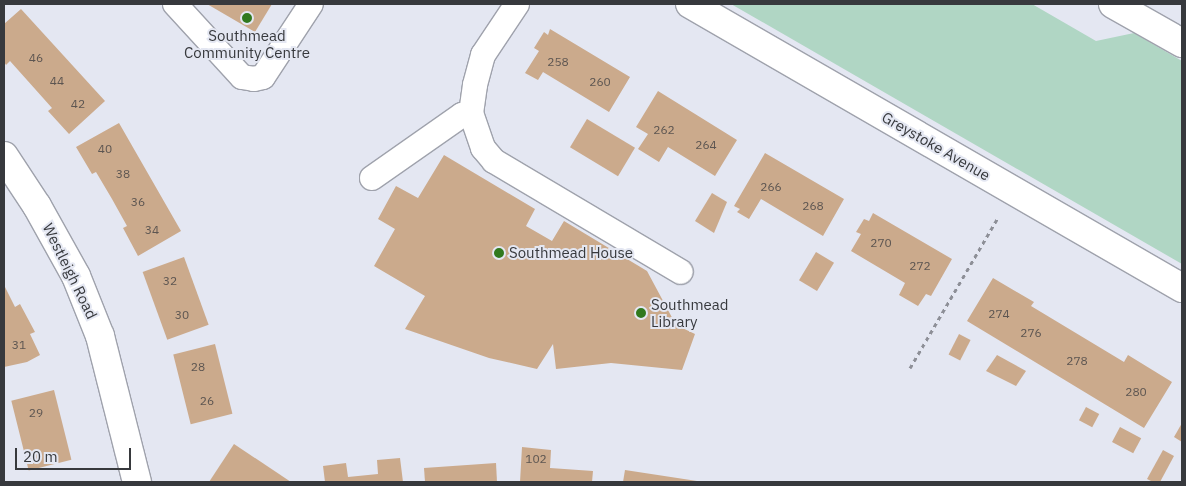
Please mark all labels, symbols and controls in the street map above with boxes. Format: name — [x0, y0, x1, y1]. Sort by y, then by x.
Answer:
marker: Southmead Community Centre — [241, 12, 253, 24]
place label: Southmead Community Centre — [184, 26, 310, 61]
house number: 46 — [29, 51, 43, 65]
house number: 258 — [547, 55, 569, 69]
house number: 44 — [50, 74, 64, 88]
house number: 260 — [589, 75, 611, 89]
house number: 42 — [71, 97, 85, 111]
street label: Greystoke Avenue — [879, 108, 993, 184]
house number: 262 — [653, 123, 675, 137]
house number: 264 — [695, 138, 717, 152]
house number: 40 — [98, 142, 112, 156]
house number: 38 — [116, 167, 130, 181]
house number: 266 — [760, 180, 782, 194]
house number: 36 — [131, 195, 145, 209]
house number: 268 — [802, 199, 824, 213]
street label: Westleigh Road — [39, 220, 101, 322]
house number: 34 — [145, 223, 159, 237]
house number: 270 — [870, 236, 892, 250]
place label: Southmead House — [509, 244, 633, 262]
marker: Southmead House — [493, 247, 505, 259]
house number: 272 — [909, 259, 931, 273]
house number: 32 — [163, 274, 177, 288]
place label: Southmead Library — [651, 295, 728, 330]
marker: Southmead Library — [635, 307, 647, 319]
house number: 274 — [988, 307, 1010, 321]
house number: 30 — [175, 308, 189, 322]
house number: 276 — [1020, 326, 1042, 340]
house number: 31 — [12, 338, 26, 352]
house number: 278 — [1066, 354, 1088, 368]
house number: 28 — [191, 360, 205, 374]
house number: 280 — [1125, 385, 1147, 399]
house number: 26 — [200, 394, 214, 408]
house number: 29 — [29, 406, 43, 420]
scale bar — [18, 438, 134, 470]
text: 20 m — [23, 447, 58, 466]
house number: 102 — [525, 452, 547, 466]

